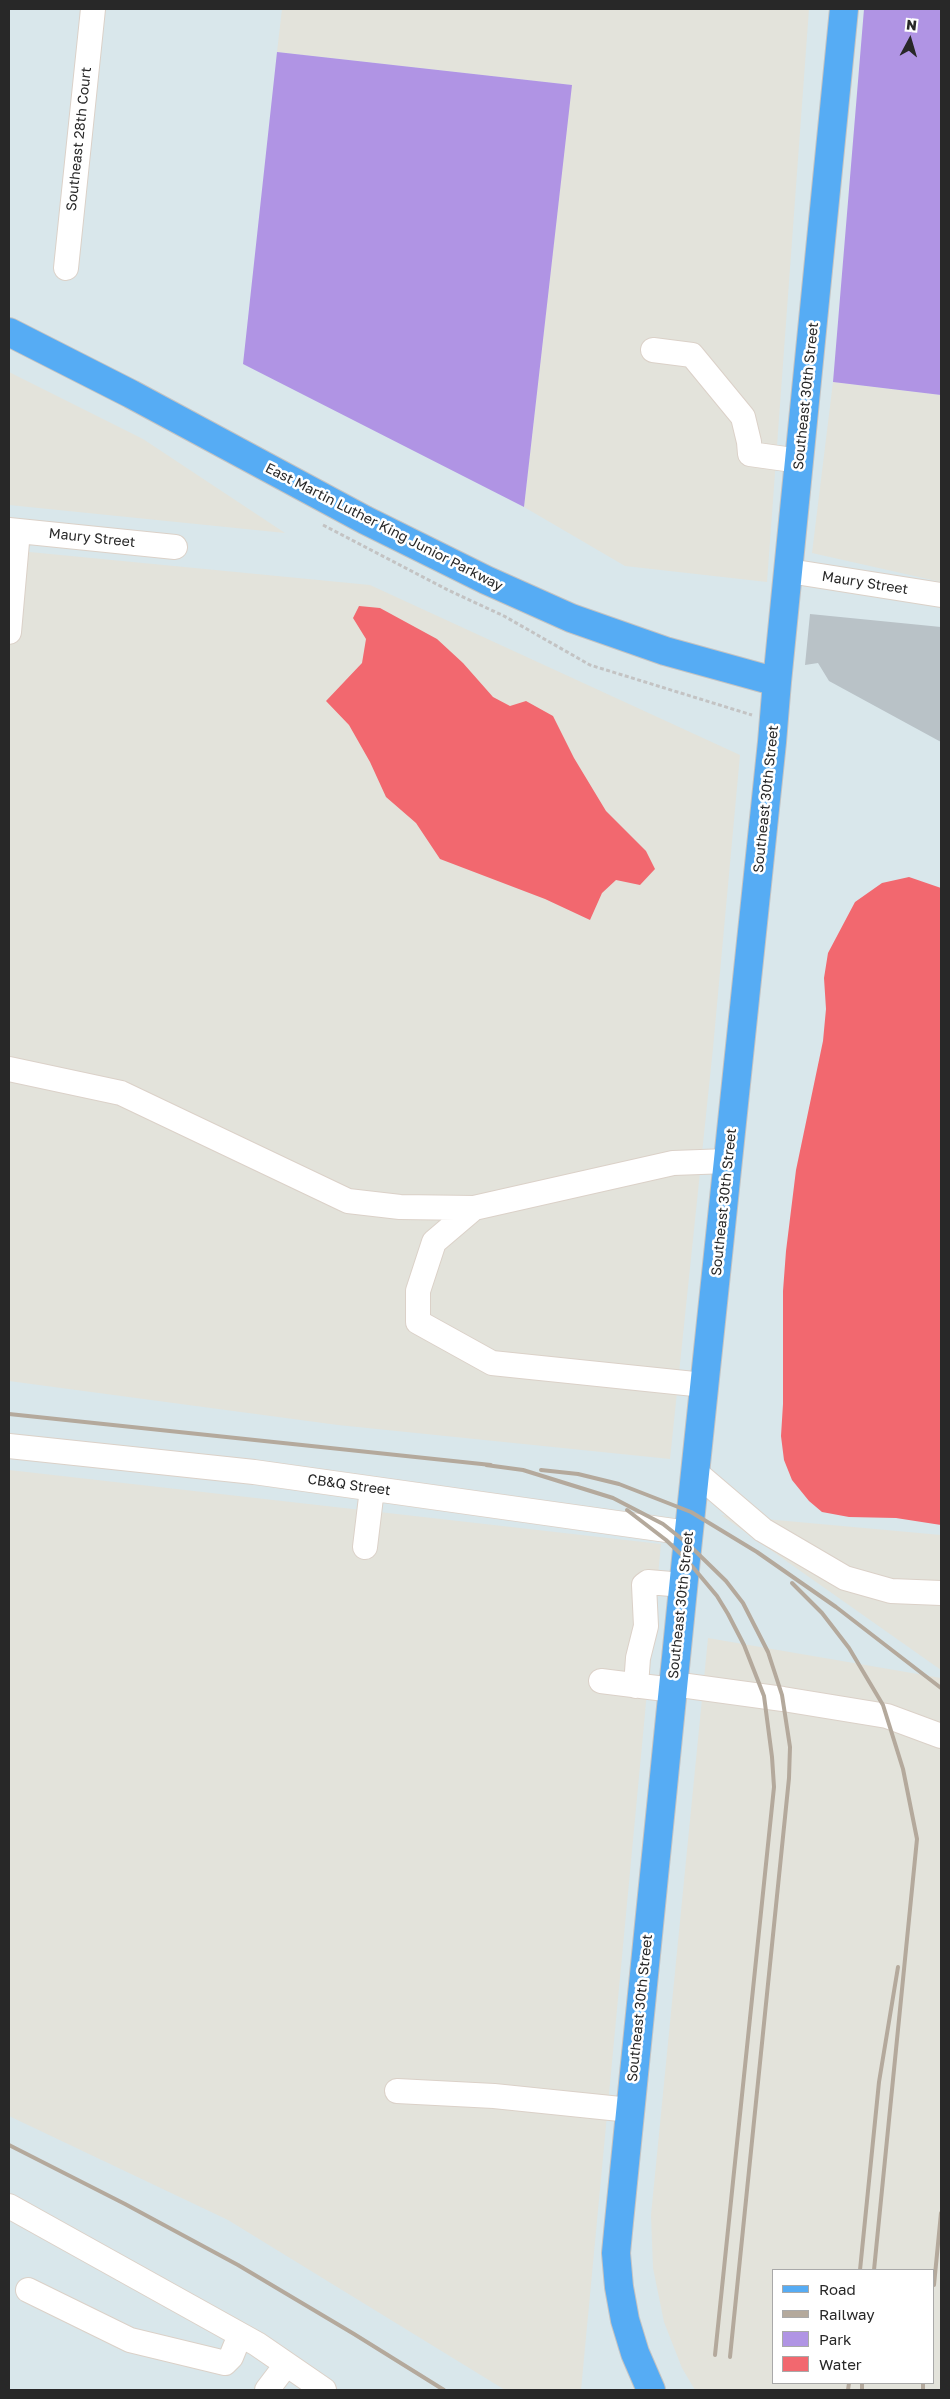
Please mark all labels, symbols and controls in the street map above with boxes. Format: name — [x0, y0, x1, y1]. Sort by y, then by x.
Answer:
north arrow — [885, 15, 935, 65]
text: N — [905, 16, 918, 34]
street label: Southeast 28th Court — [63, 66, 95, 212]
street label: Southeast 30th Street — [790, 321, 822, 471]
street label: East Martin Luther King Junior Parkway — [262, 459, 506, 595]
street label: Maury Street — [48, 525, 136, 551]
street label: Maury Street — [821, 568, 909, 598]
street label: Southeast 30th Street — [750, 724, 782, 874]
street label: Southeast 30th Street — [708, 1127, 740, 1277]
street label: CB&Q Street — [306, 1471, 392, 1499]
street label: Southeast 30th Street — [665, 1530, 697, 1680]
street label: Southeast 30th Street — [624, 1933, 656, 2083]
legend — [772, 2269, 935, 2384]
text: Road — [819, 2280, 856, 2298]
text: Railway — [819, 2305, 875, 2323]
text: Park — [819, 2330, 851, 2348]
text: Water — [819, 2355, 862, 2373]

